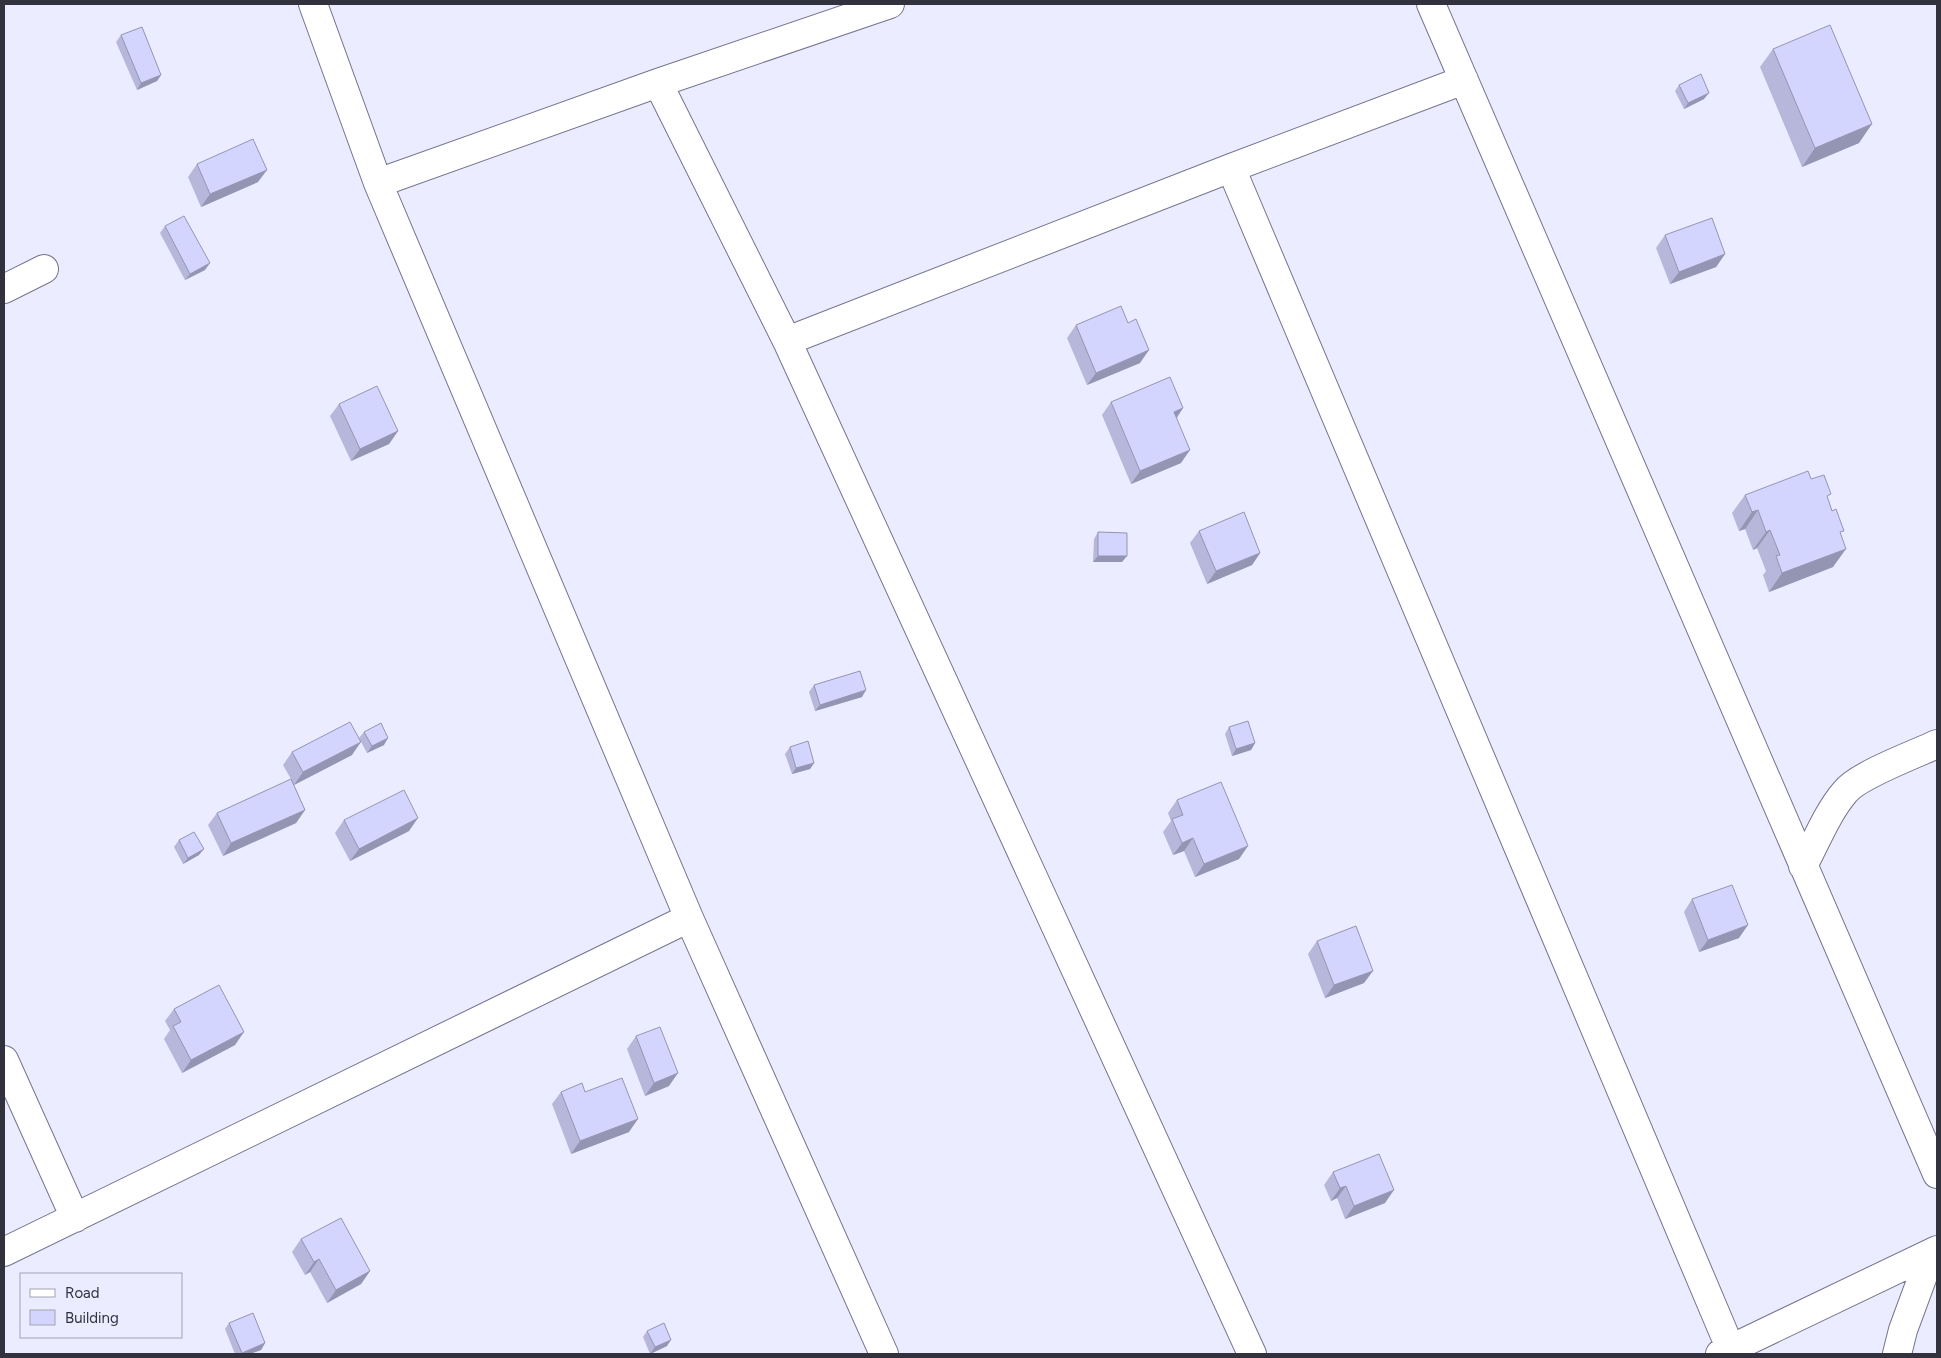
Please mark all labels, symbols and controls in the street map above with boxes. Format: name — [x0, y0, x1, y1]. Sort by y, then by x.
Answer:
legend — [20, 1273, 182, 1338]
text: Road — [65, 1284, 100, 1302]
text: Building — [65, 1309, 119, 1327]

